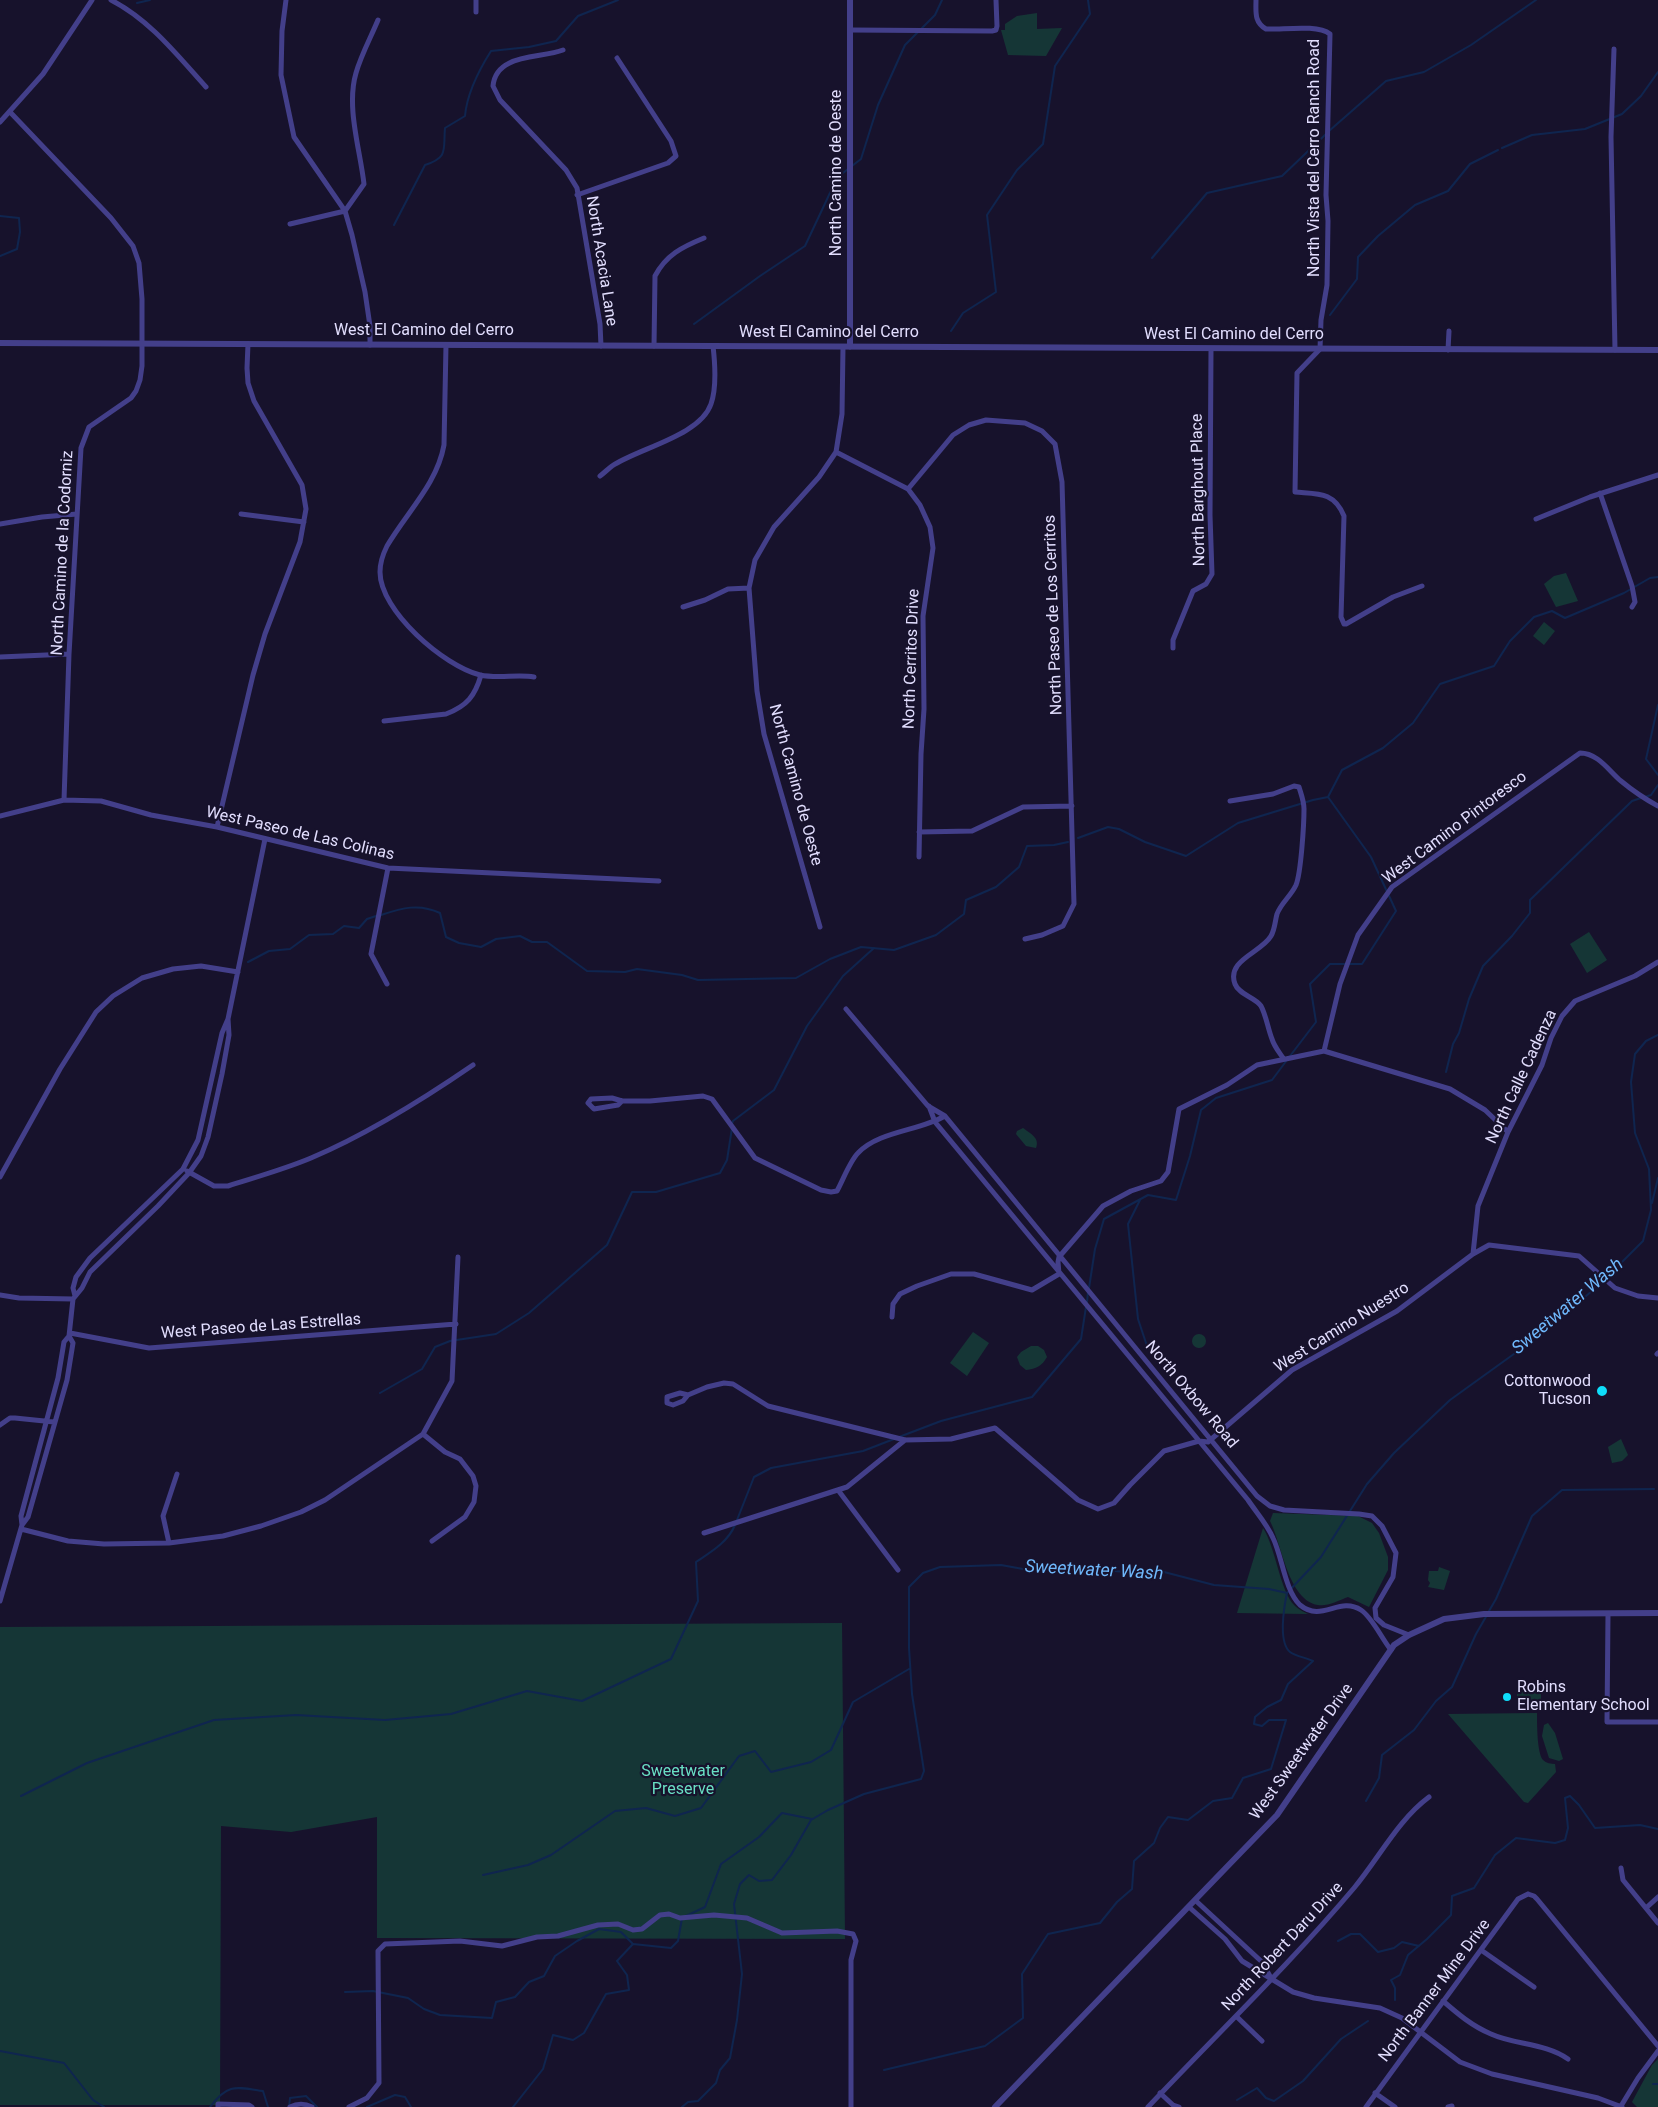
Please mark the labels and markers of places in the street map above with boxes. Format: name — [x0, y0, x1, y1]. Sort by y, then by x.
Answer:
place label: Cottonwood Tucson — [1504, 1372, 1591, 1410]
marker: Cottonwood Tucson — [1595, 1384, 1609, 1398]
place label: Robins Elementary School — [1517, 1678, 1650, 1716]
marker: Robins Elementary School — [1501, 1691, 1513, 1703]

